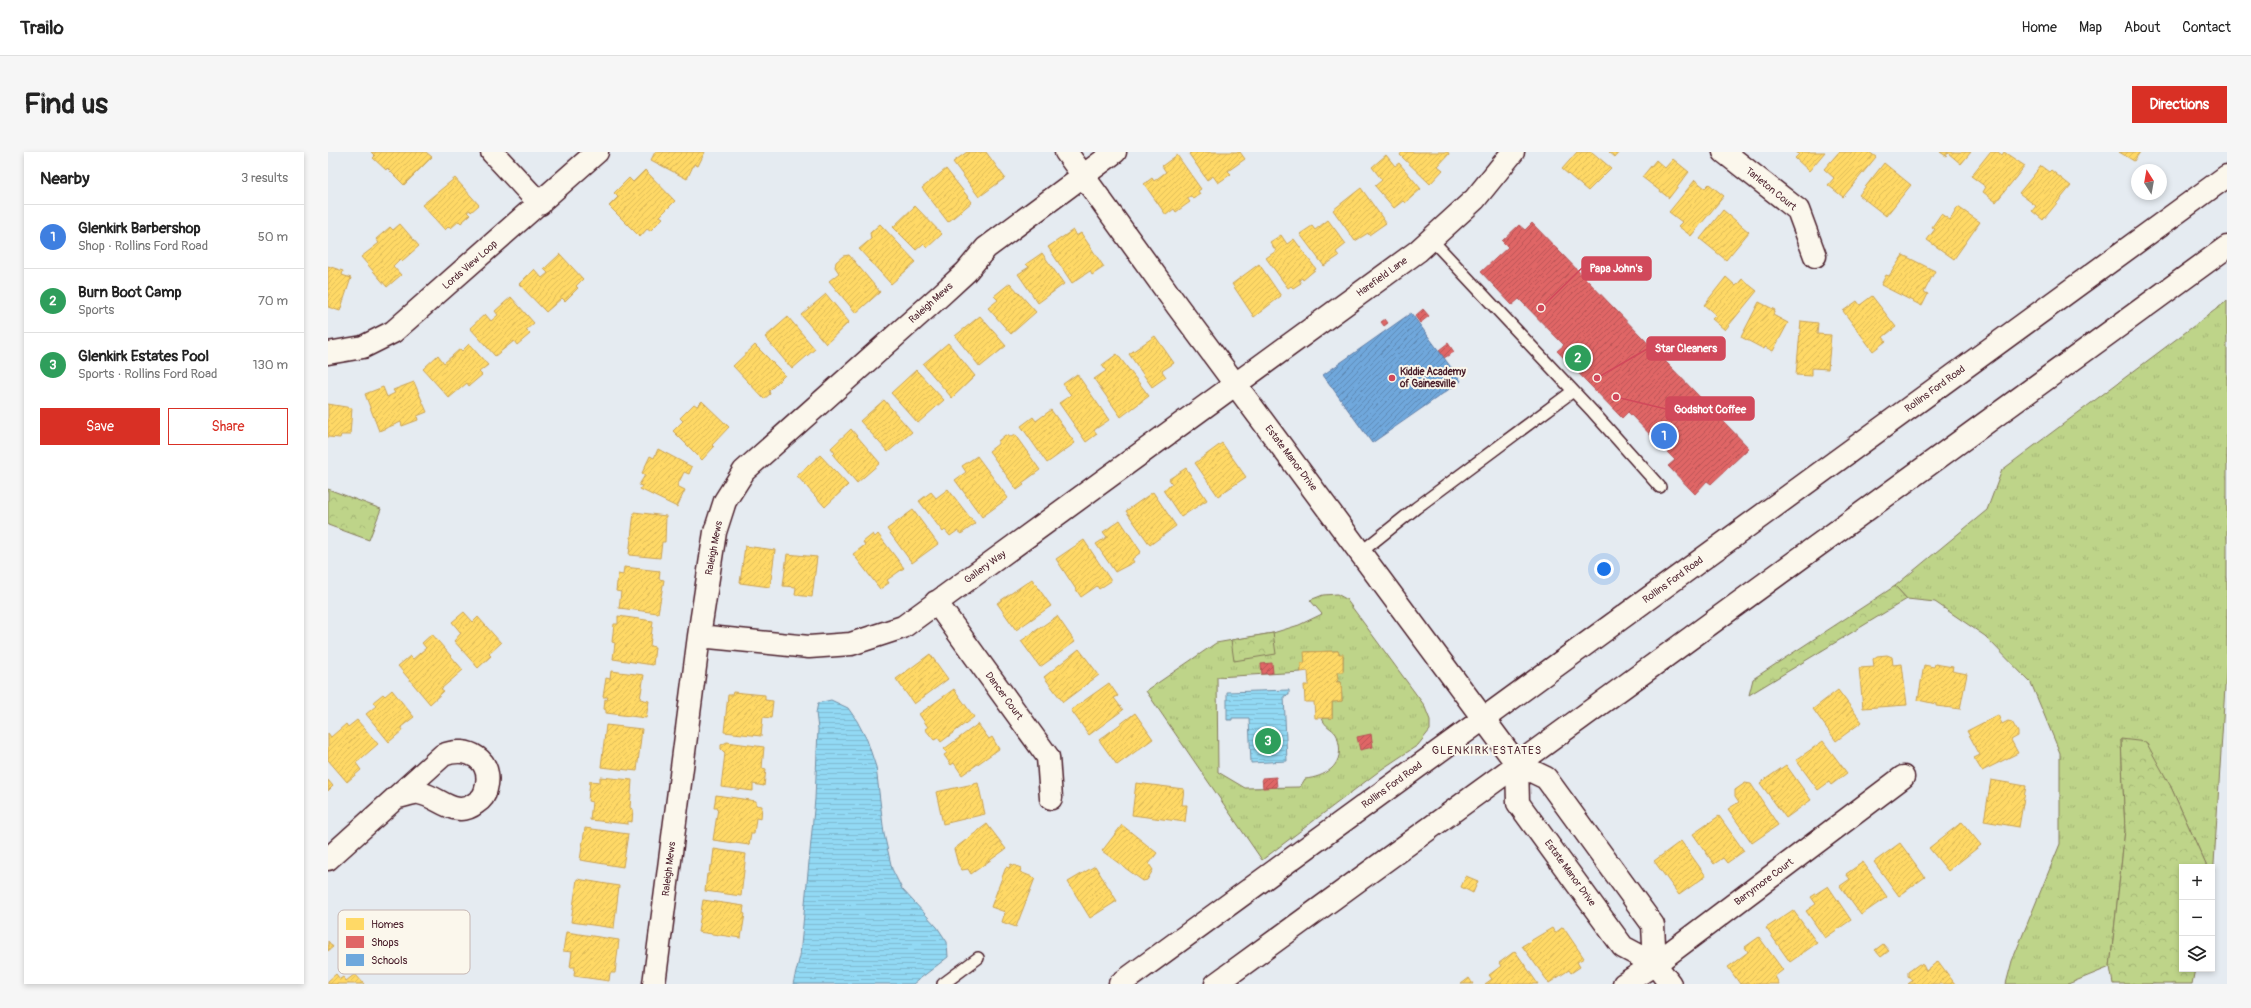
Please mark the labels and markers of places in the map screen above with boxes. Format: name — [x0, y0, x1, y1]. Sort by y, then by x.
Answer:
callout: Papa John's — [1582, 257, 1651, 280]
callout: Star Cleaners — [1647, 337, 1725, 360]
pin: 2 — [1565, 343, 1591, 373]
place label: Kiddie Academy of Gainesville — [1399, 366, 1466, 390]
marker: Kiddie Academy of Gainesville — [1387, 373, 1397, 383]
callout: Godshot Coffee — [1666, 397, 1754, 420]
pin: 1 — [1651, 421, 1677, 451]
pin: 3 — [1255, 726, 1281, 756]

